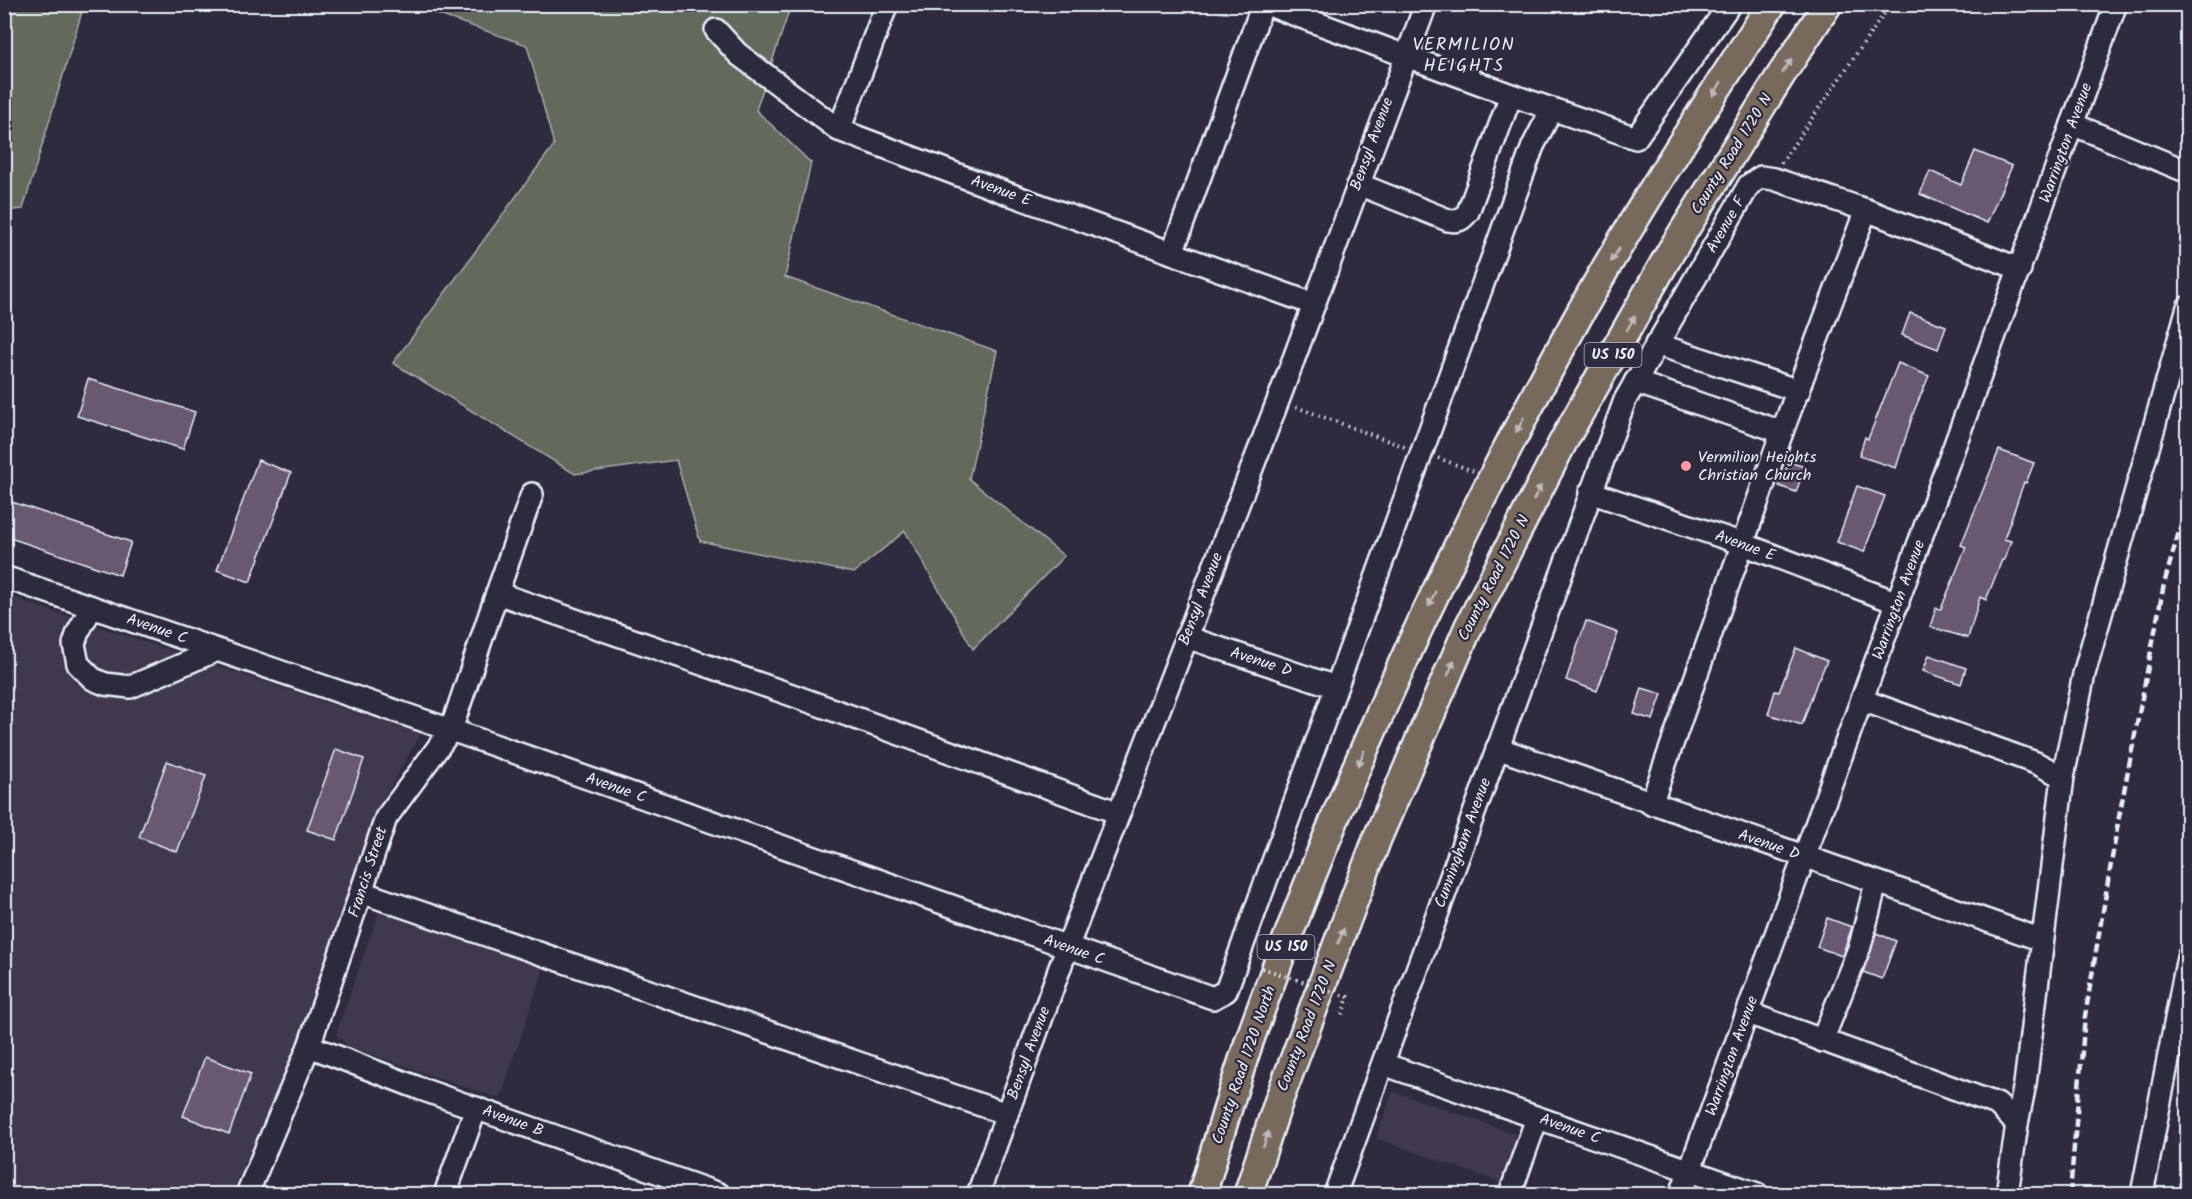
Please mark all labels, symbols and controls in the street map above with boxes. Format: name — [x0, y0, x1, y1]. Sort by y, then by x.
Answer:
district label: VERMILION HEIGHTS — [1413, 31, 1515, 81]
one-way arrow — [1781, 59, 1793, 75]
street label: Warrington Avenue — [2033, 80, 2099, 206]
one-way arrow — [1712, 81, 1723, 97]
street label: County Road 1720 N — [1685, 88, 1779, 219]
street label: Bensyl Avenue — [1344, 94, 1400, 194]
street label: Avenue E — [967, 168, 1035, 214]
street label: Avenue F — [1700, 191, 1753, 258]
one-way arrow — [1609, 247, 1620, 263]
one-way arrow — [1626, 314, 1636, 331]
road number: US 150 — [1584, 343, 1642, 367]
one-way arrow — [1516, 416, 1526, 434]
place label: Vermilion Heights Christian Church — [1698, 445, 1817, 488]
marker: Vermilion Heights Christian Church — [1679, 459, 1693, 473]
one-way arrow — [1532, 485, 1542, 502]
street label: County Road 1720 N — [1451, 510, 1537, 645]
street label: Avenue E — [1711, 523, 1779, 569]
street label: Warrington Avenue — [1866, 537, 1932, 663]
street label: Bensyl Avenue — [1172, 549, 1230, 649]
one-way arrow — [1427, 590, 1436, 607]
street label: Avenue C — [123, 607, 191, 651]
street label: Avenue D — [1227, 640, 1295, 684]
one-way arrow — [1446, 659, 1456, 677]
one-way arrow — [1356, 749, 1366, 767]
street label: Avenue C — [582, 766, 650, 810]
street label: Cunningham Avenue — [1428, 775, 1498, 911]
street label: Francis Street — [342, 822, 395, 921]
street label: Avenue D — [1735, 823, 1803, 867]
one-way arrow — [1337, 927, 1346, 945]
street label: Avenue C — [1040, 928, 1108, 972]
road number: US 150 — [1258, 935, 1314, 959]
street label: County Road 1720 N — [1270, 957, 1344, 1095]
street label: County Road 1720 North — [1205, 982, 1283, 1148]
street label: Warrington Avenue — [1699, 993, 1765, 1119]
street label: Bensyl Avenue — [1001, 1003, 1057, 1103]
street label: Avenue B — [479, 1098, 547, 1144]
street label: Avenue C — [1536, 1107, 1604, 1151]
one-way arrow — [1262, 1130, 1272, 1148]

